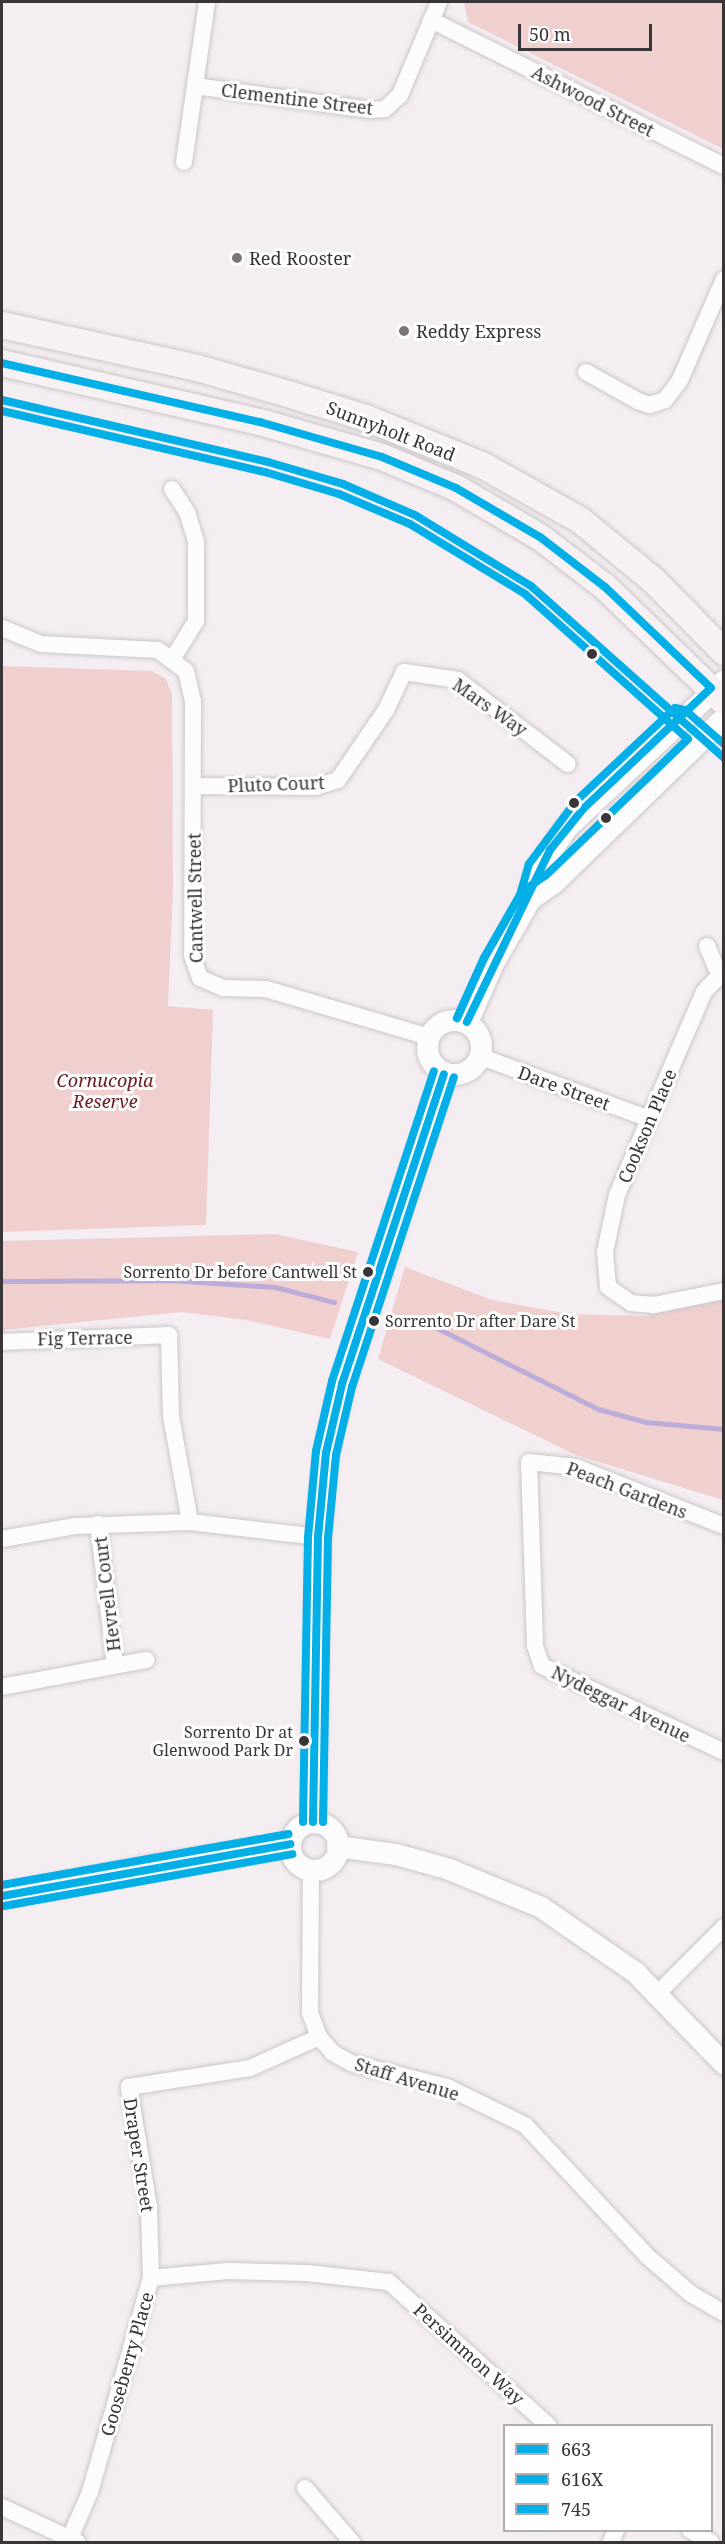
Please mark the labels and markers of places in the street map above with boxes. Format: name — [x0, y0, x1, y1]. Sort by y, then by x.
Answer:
place label: Red Rooster — [249, 247, 351, 269]
marker: Red Rooster — [230, 251, 244, 265]
place label: Reddy Express — [416, 320, 541, 342]
marker: Reddy Express — [397, 324, 411, 338]
unlabelled marker — [586, 648, 598, 660]
unlabelled marker — [568, 797, 580, 809]
unlabelled marker — [600, 812, 612, 824]
place label: Sorrento Dr before Cantwell St — [123, 1262, 357, 1282]
marker: Sorrento Dr before Cantwell St — [362, 1266, 374, 1278]
place label: Sorrento Dr after Dare St — [385, 1311, 575, 1331]
marker: Sorrento Dr after Dare St — [368, 1315, 380, 1327]
place label: Sorrento Dr at Glenwood Park Dr — [153, 1722, 293, 1760]
marker: Sorrento Dr at Glenwood Park Dr — [298, 1735, 310, 1747]

